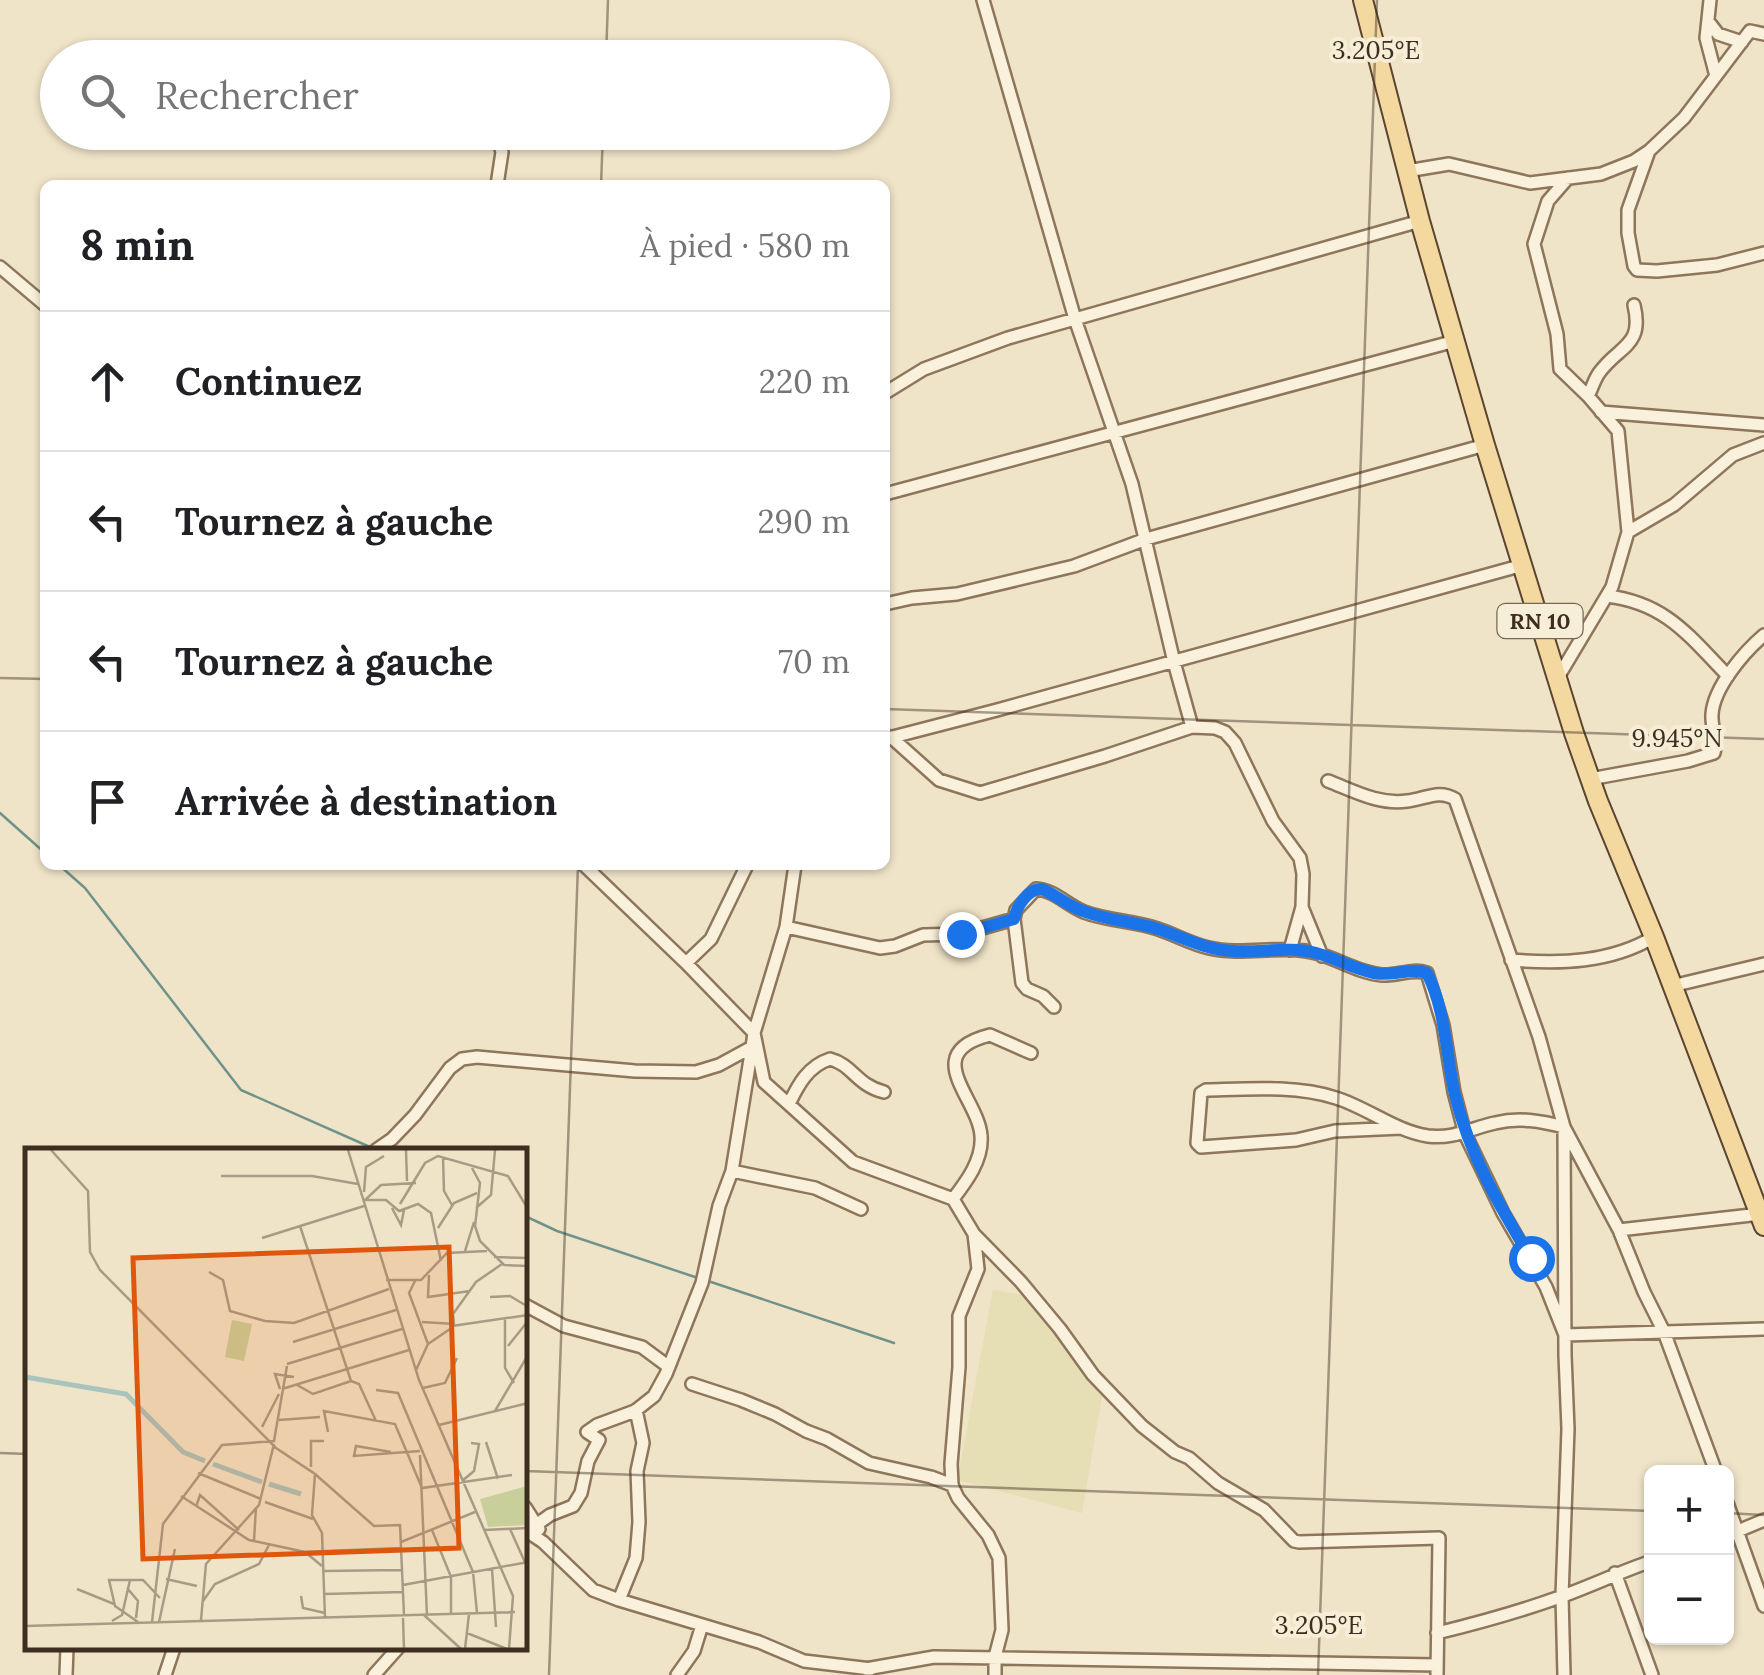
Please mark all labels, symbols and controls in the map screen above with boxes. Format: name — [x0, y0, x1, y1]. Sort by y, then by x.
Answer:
text: 3.205°E — [1332, 34, 1420, 66]
search box — [40, 40, 890, 150]
icon: search — [75, 68, 130, 123]
text: Rechercher — [155, 71, 359, 119]
text: 8 min — [80, 218, 194, 272]
text: À pied · 580 m — [640, 225, 850, 266]
icon: ahead — [80, 354, 135, 409]
text: Continuez — [175, 357, 362, 405]
text: 220 m — [759, 361, 850, 402]
icon: left — [80, 494, 135, 549]
text: Tournez à gauche — [175, 497, 493, 545]
text: 290 m — [757, 501, 850, 542]
road number: RN 10 — [1498, 604, 1582, 638]
icon: left — [80, 634, 135, 689]
text: Tournez à gauche — [175, 637, 493, 685]
text: 70 m — [778, 641, 850, 682]
text: 9.945°N — [1631, 722, 1723, 754]
icon: arrive — [80, 774, 135, 829]
text: Arrivée à destination — [175, 777, 557, 825]
route end — [939, 912, 985, 958]
inset map — [25, 1148, 528, 1650]
route start — [1509, 1236, 1555, 1282]
map controls — [1644, 1465, 1734, 1645]
button: + — [1644, 1465, 1734, 1555]
button: − — [1644, 1555, 1734, 1645]
text: 3.205°E — [1275, 1609, 1363, 1641]

